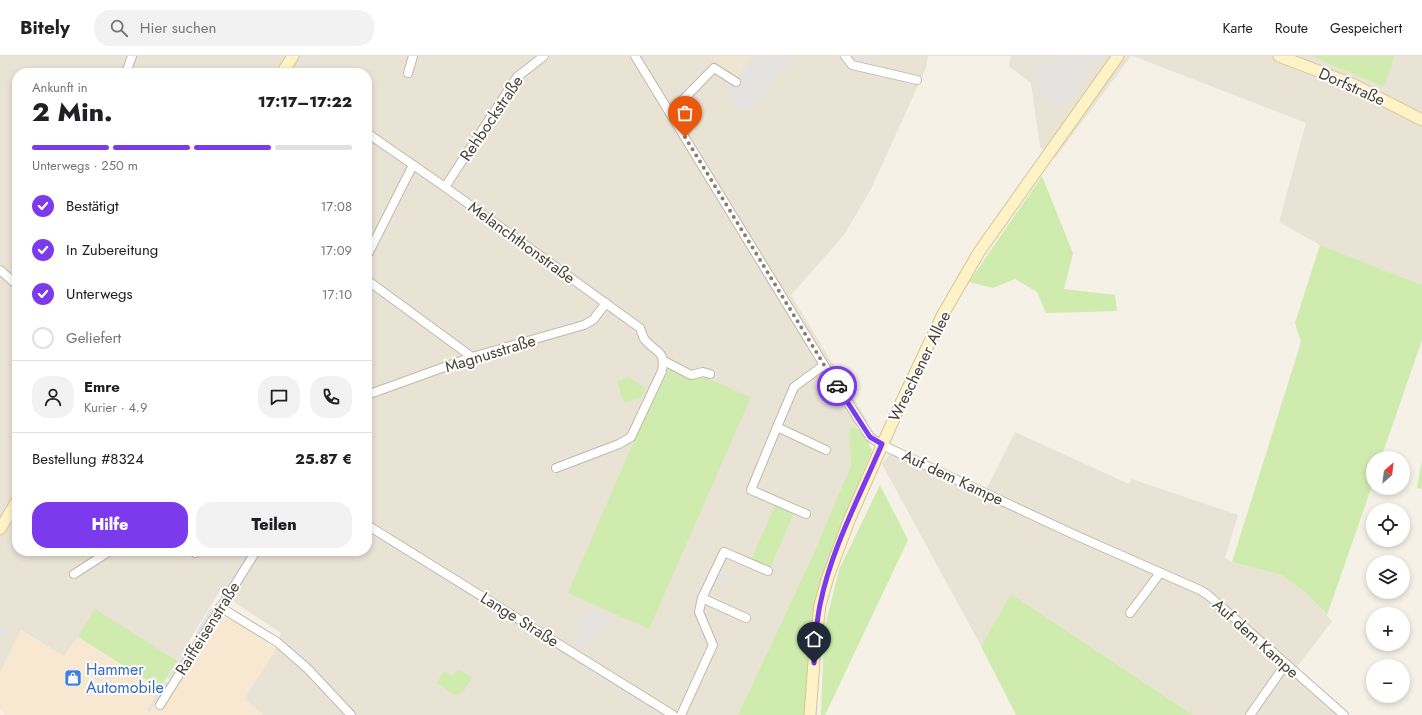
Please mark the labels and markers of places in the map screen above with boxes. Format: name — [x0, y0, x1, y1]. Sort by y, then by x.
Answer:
pin — [668, 96, 702, 137]
pin — [797, 622, 831, 663]
place label: Hammer Automobile — [86, 658, 164, 699]
shop icon: Hammer Automobile — [63, 668, 83, 688]

